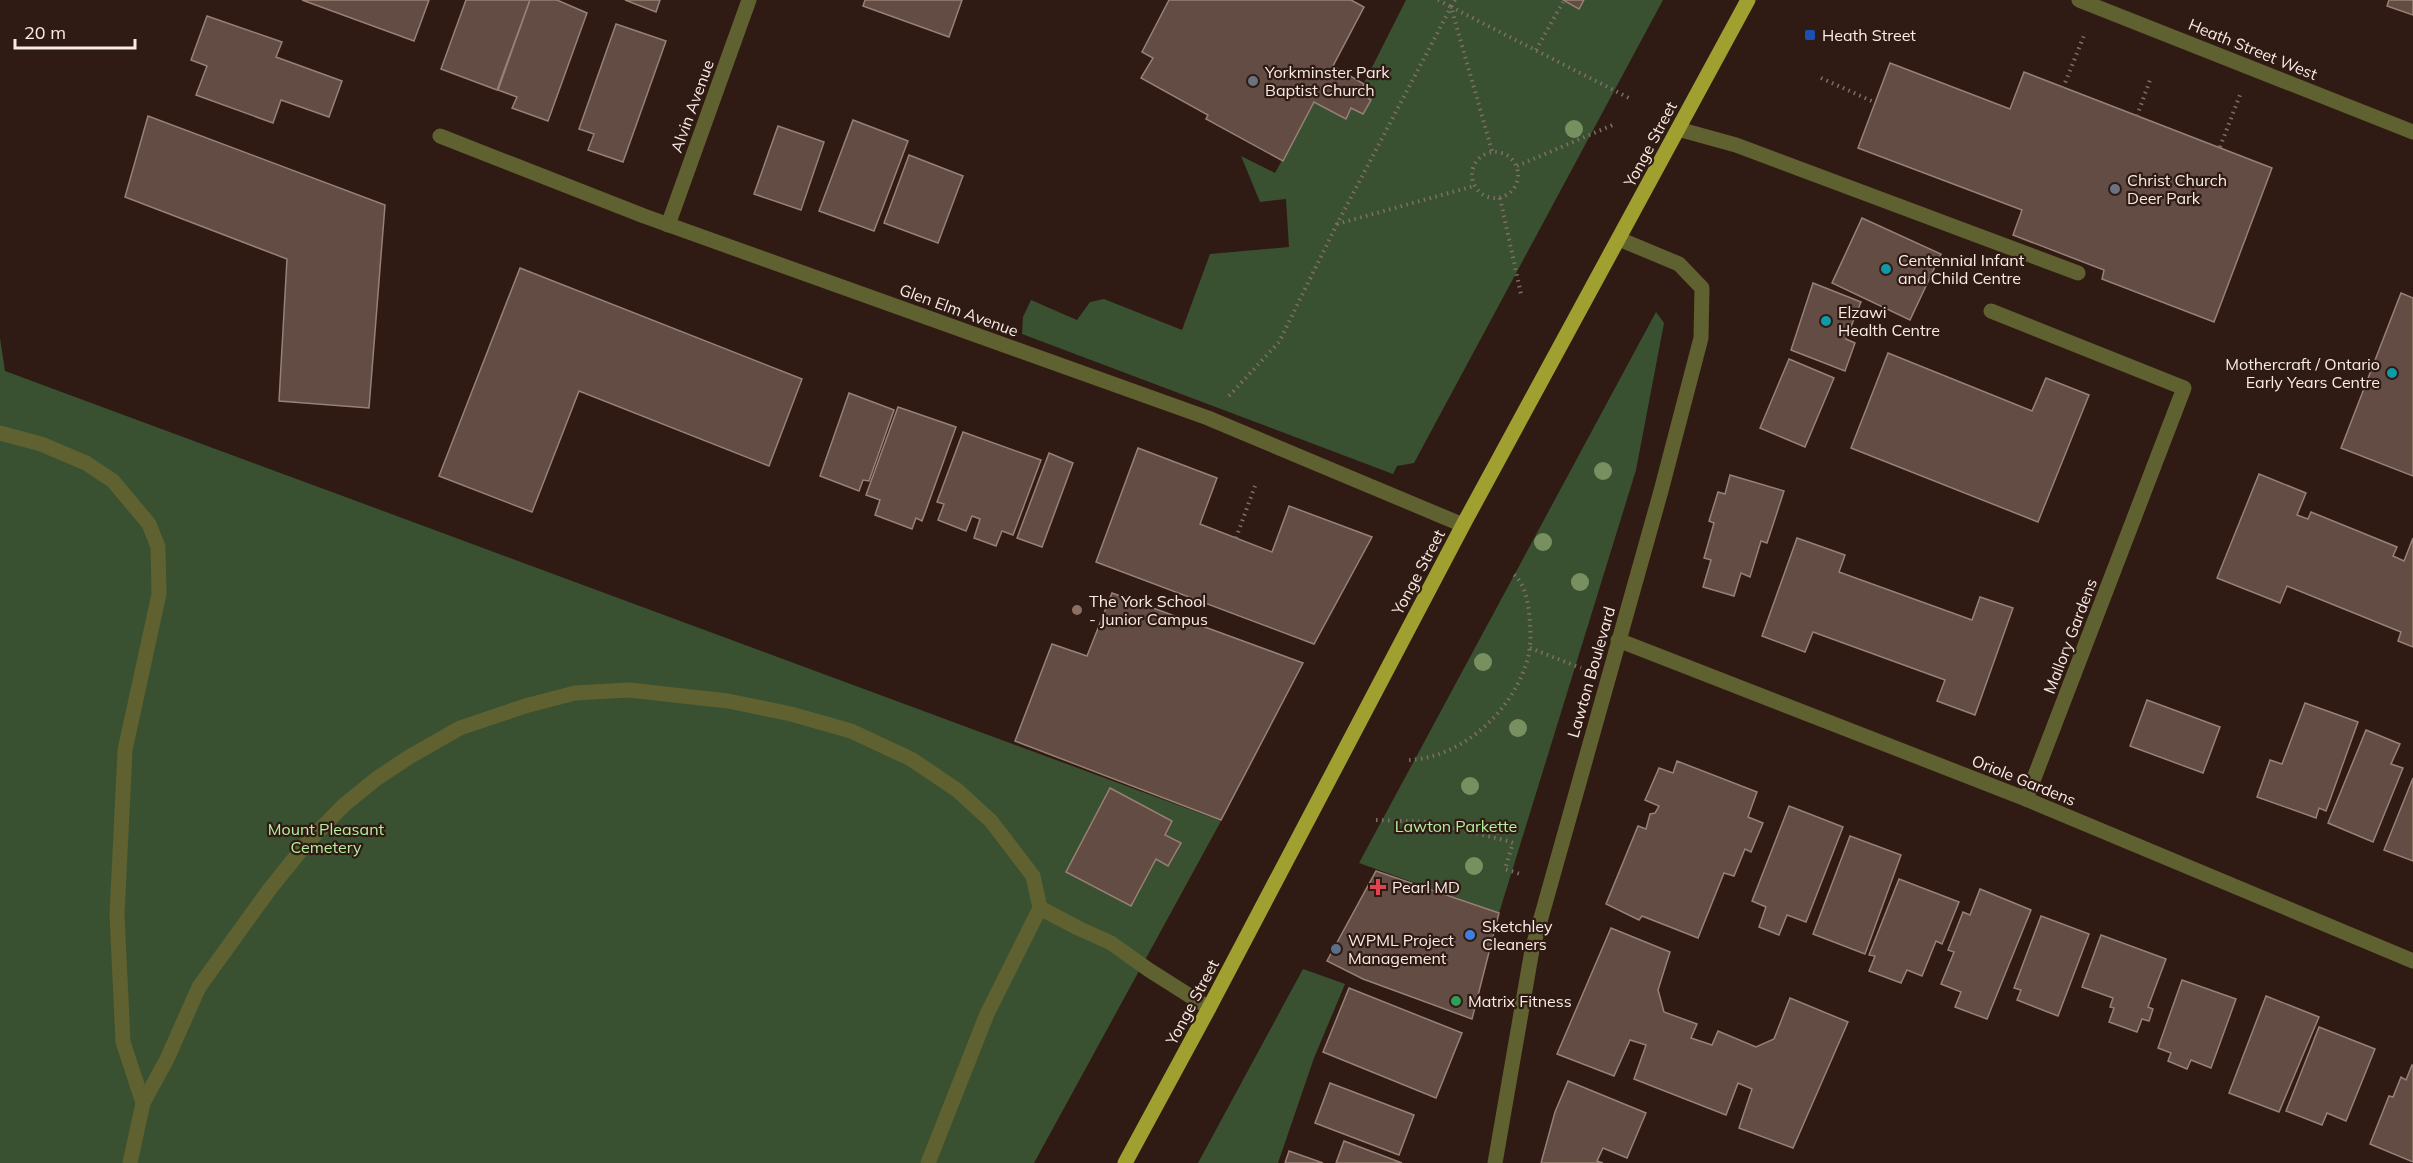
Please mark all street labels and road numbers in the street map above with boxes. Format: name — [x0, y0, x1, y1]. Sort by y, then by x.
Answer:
street label: Heath Street West — [2186, 14, 2321, 84]
street label: Alvin Avenue — [666, 57, 718, 155]
street label: Yonge Street — [1619, 98, 1681, 191]
street label: Glen Elm Avenue — [897, 279, 1021, 341]
street label: Yonge Street — [1387, 526, 1449, 619]
street label: Mallory Gardens — [2039, 576, 2101, 696]
street label: Lawton Boulevard — [1563, 604, 1619, 740]
street label: Oriole Gardens — [1969, 750, 2079, 810]
street label: Yonge Street — [1161, 956, 1223, 1049]

